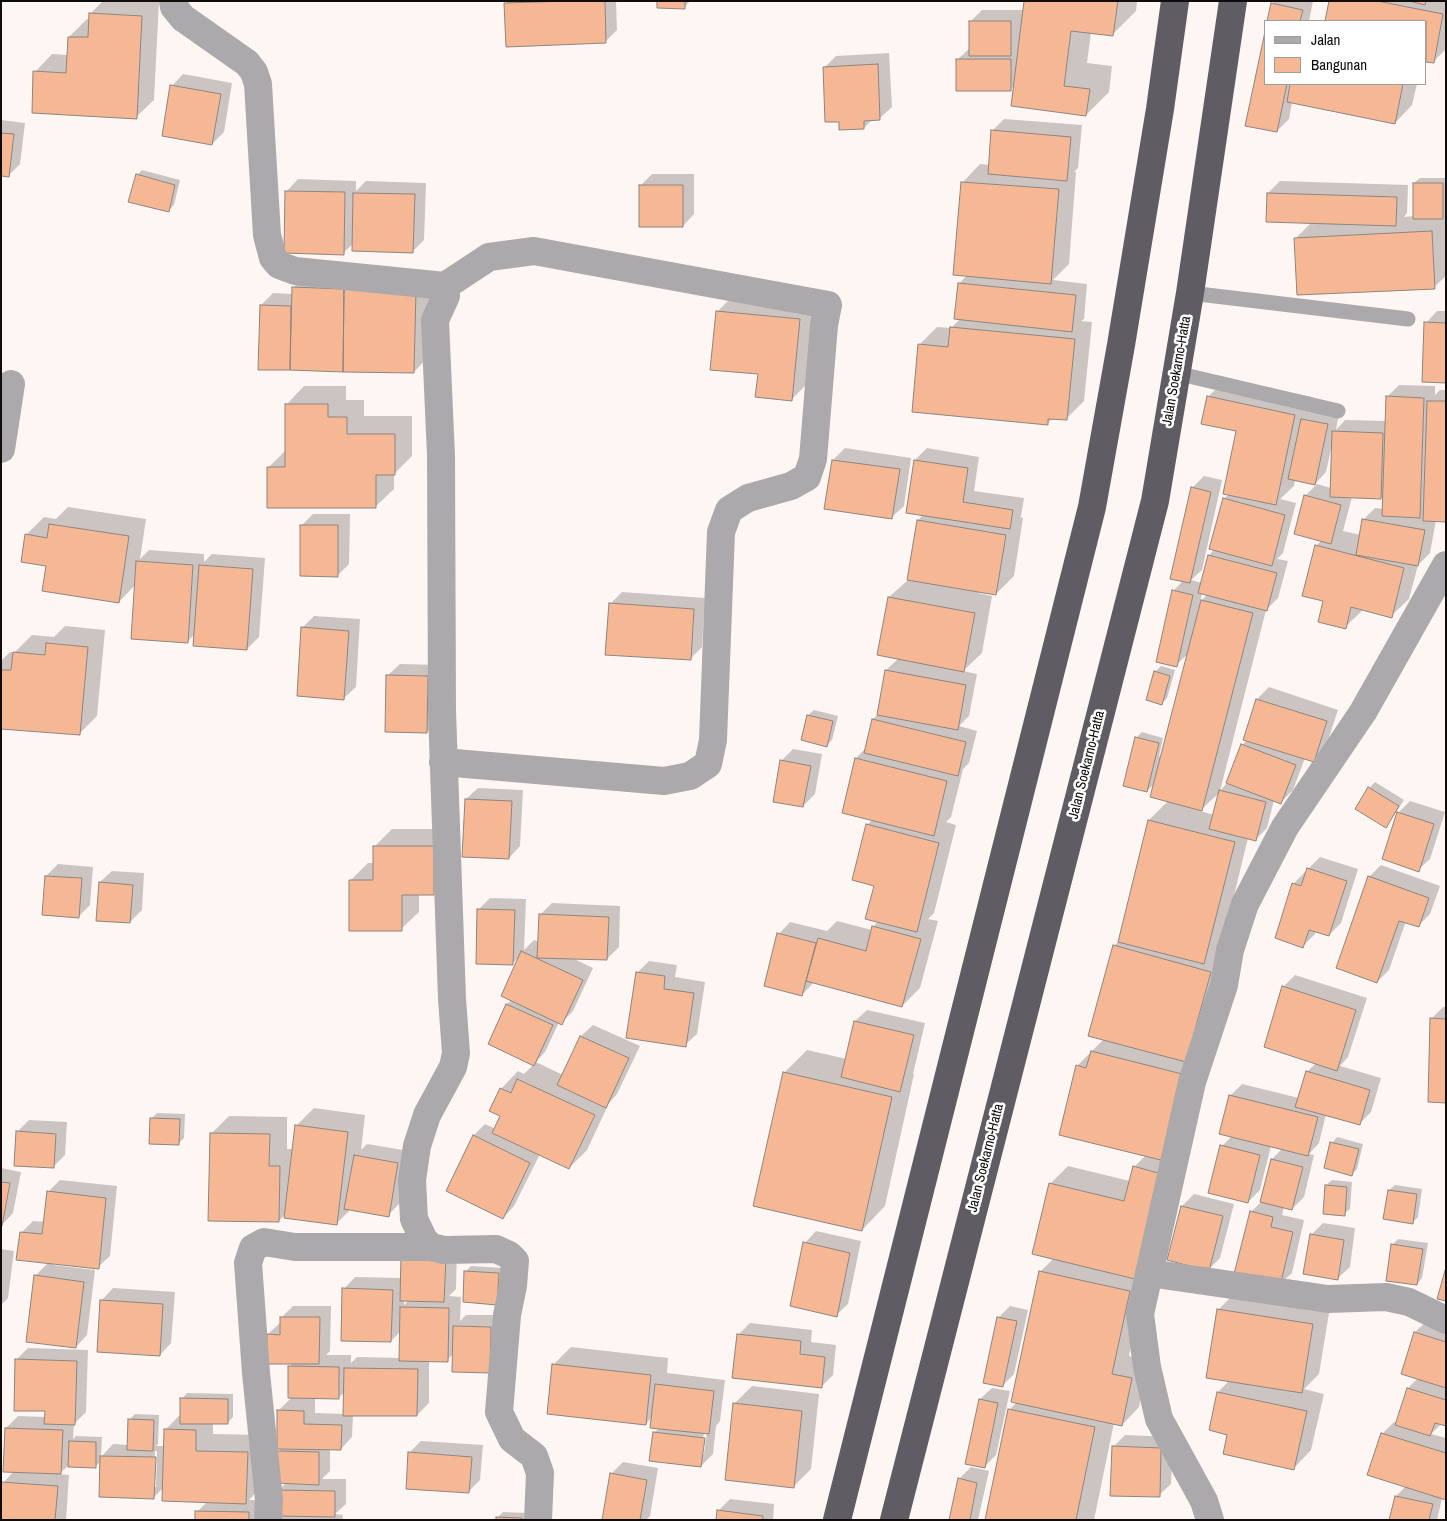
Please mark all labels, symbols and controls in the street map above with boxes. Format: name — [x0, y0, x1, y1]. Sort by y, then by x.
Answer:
legend — [1264, 20, 1427, 85]
text: Jalan — [1311, 29, 1340, 50]
text: Bangunan — [1311, 54, 1367, 75]
street label: Jalan Soekarno-Hatta — [1159, 315, 1195, 427]
street label: Jalan Soekarno-Hatta — [1065, 709, 1109, 821]
street label: Jalan Soekarno-Hatta — [964, 1102, 1008, 1214]

